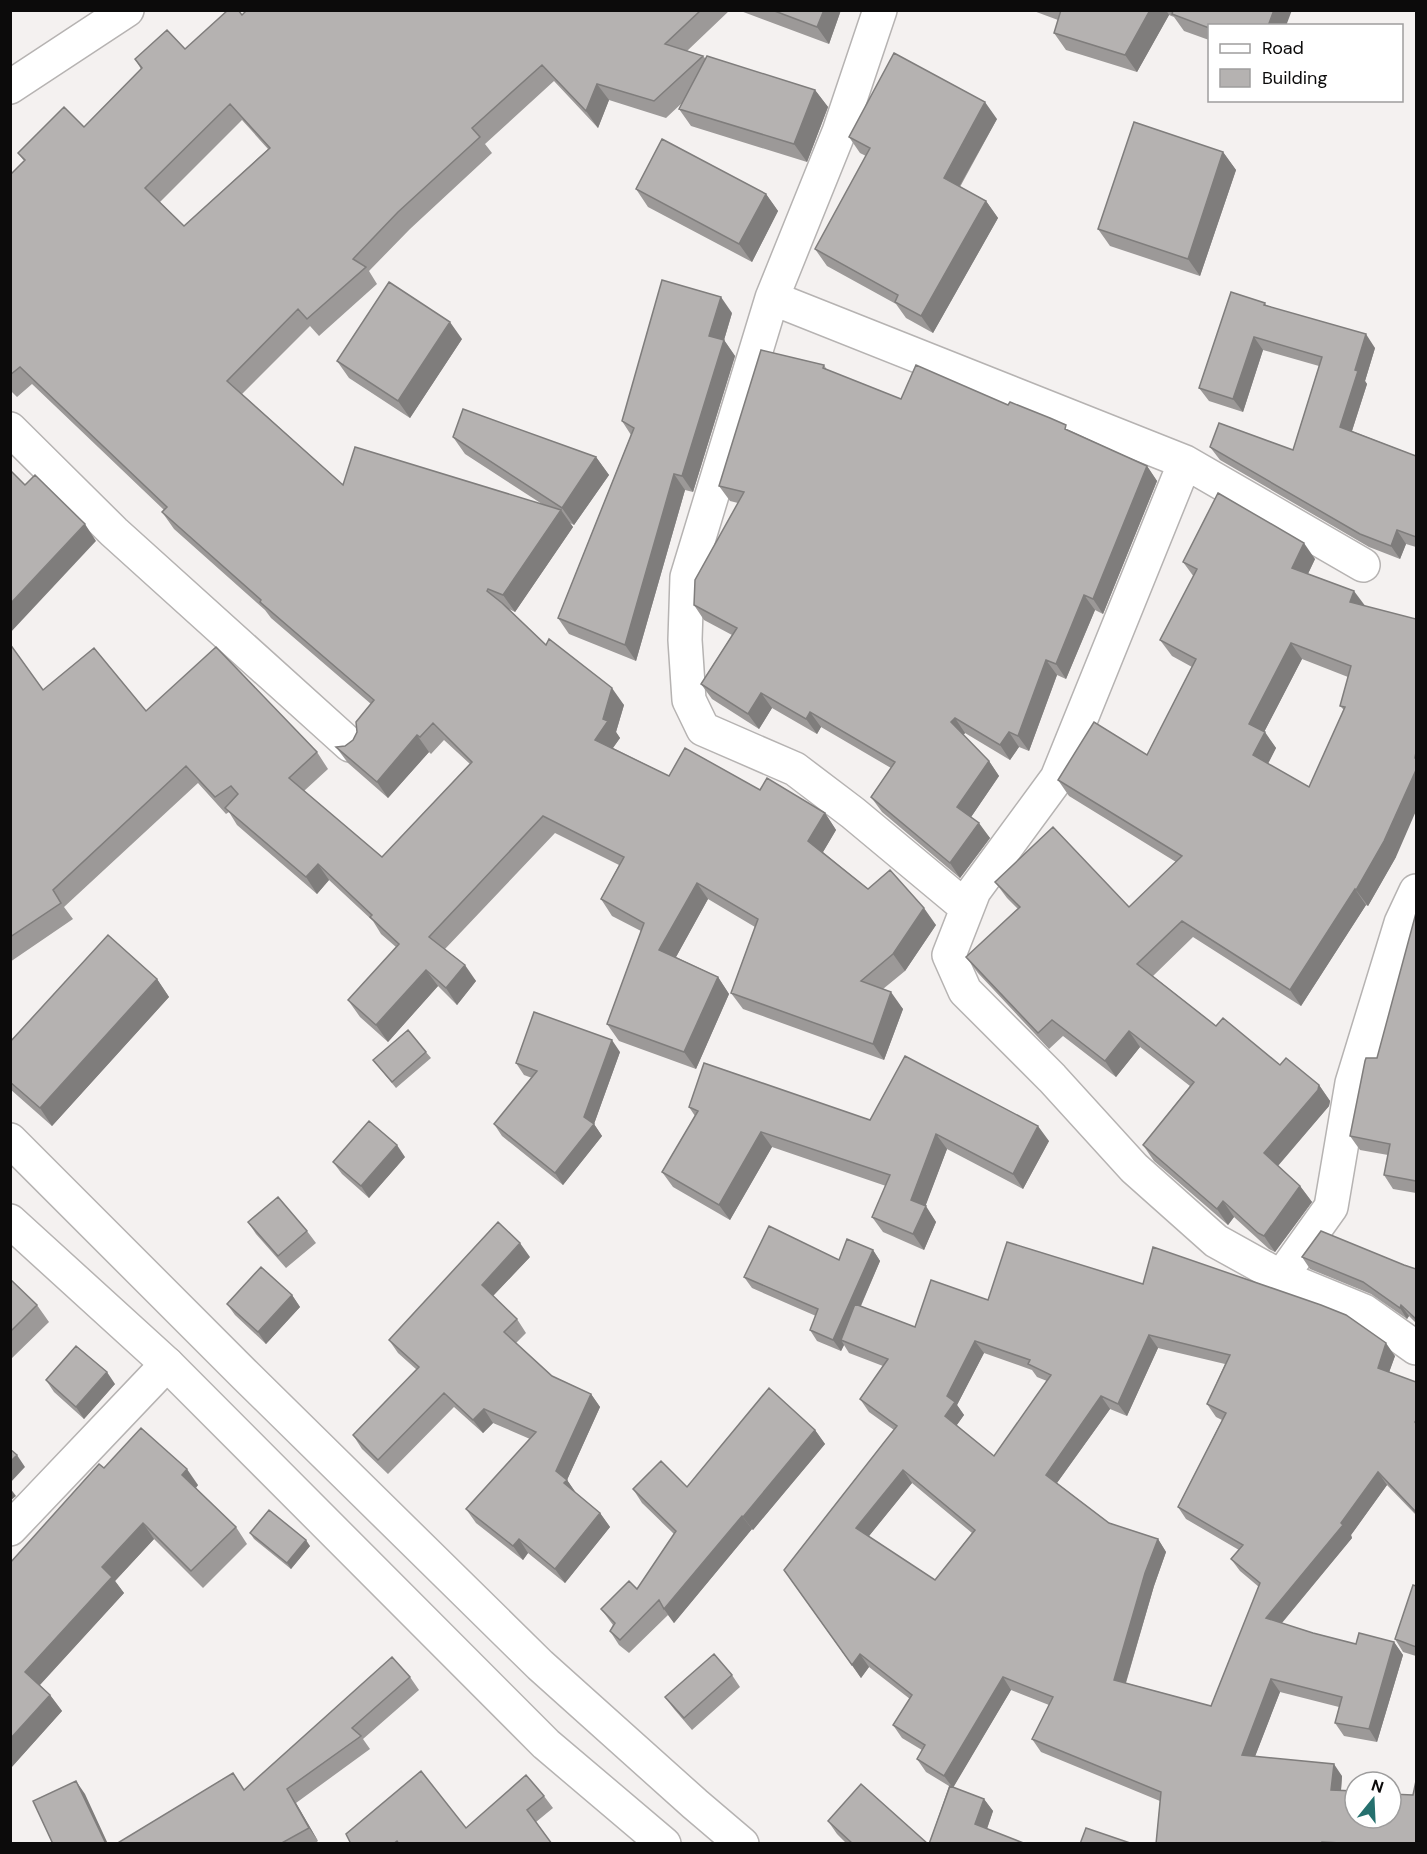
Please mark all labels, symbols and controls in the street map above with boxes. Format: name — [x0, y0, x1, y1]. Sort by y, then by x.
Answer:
legend — [1208, 24, 1403, 102]
text: Road — [1262, 36, 1304, 60]
text: Building — [1262, 66, 1327, 90]
north arrow — [1343, 1770, 1403, 1830]
text: N — [1369, 1774, 1386, 1798]

